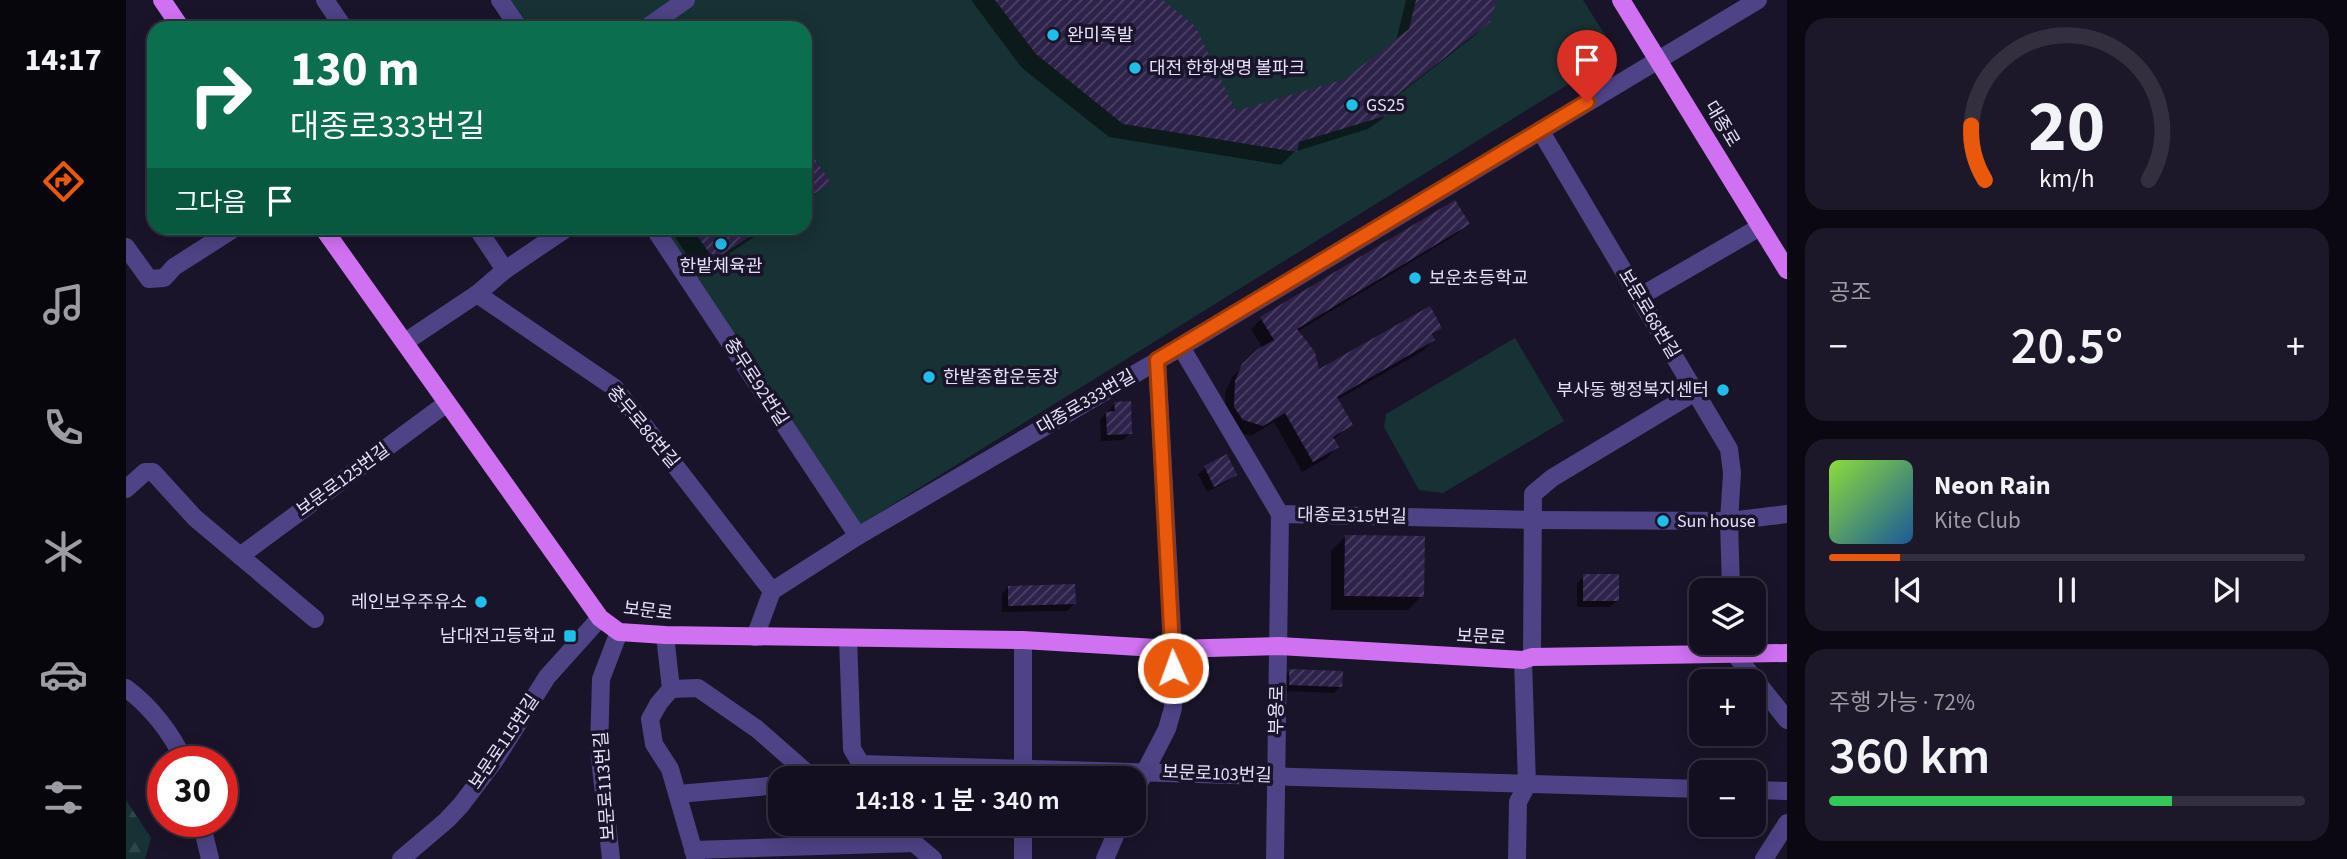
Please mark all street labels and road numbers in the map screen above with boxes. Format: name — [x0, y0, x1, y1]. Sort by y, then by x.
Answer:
street label: 대종로 — [1698, 96, 1746, 152]
street label: 보문로68번길 — [1612, 264, 1686, 364]
street label: 충무로92번길 — [718, 333, 794, 431]
street label: 대종로333번길 — [1032, 364, 1140, 440]
street label: 충무로86번길 — [601, 380, 685, 474]
street label: 보문로125번길 — [291, 438, 395, 522]
street label: 대종로315번길 — [1297, 503, 1407, 529]
street label: 보문로 — [622, 596, 674, 626]
street label: 보문로 — [1456, 623, 1506, 651]
street label: 부용로 — [1264, 685, 1290, 735]
street label: 보문로115번길 — [463, 690, 545, 794]
street label: 보문로113번길 — [589, 730, 621, 842]
street label: 보문로103번길 — [1162, 760, 1272, 788]

